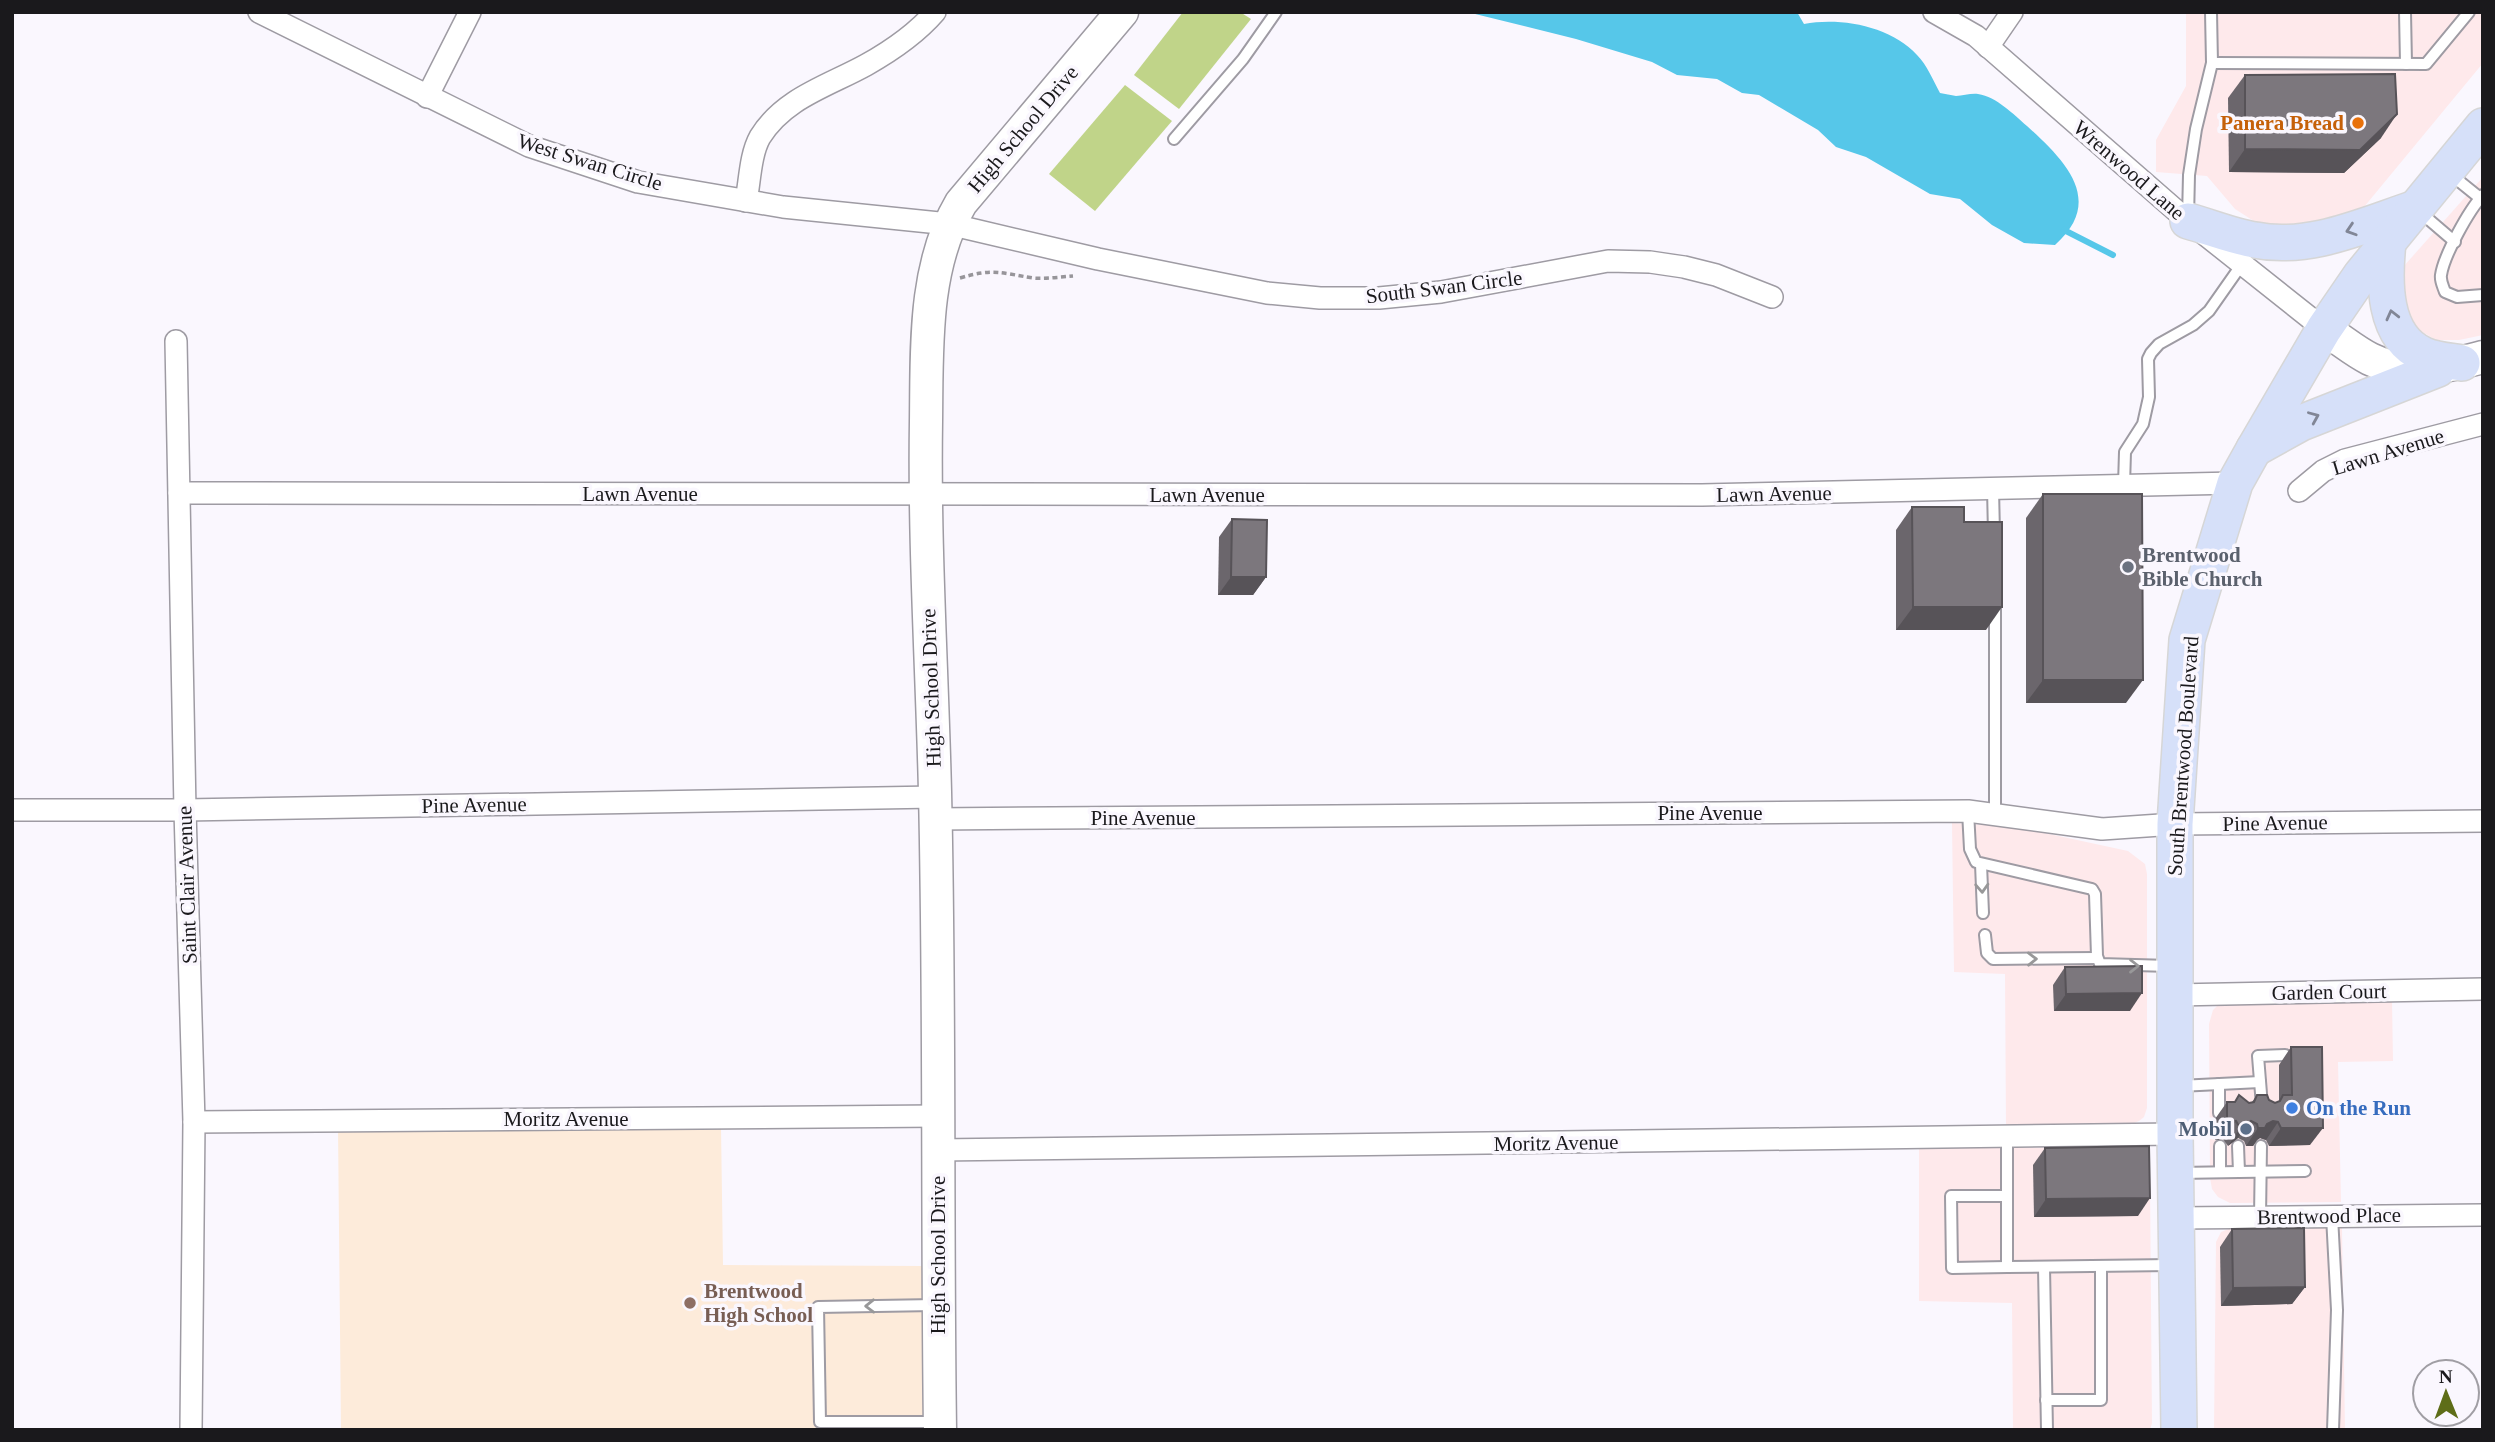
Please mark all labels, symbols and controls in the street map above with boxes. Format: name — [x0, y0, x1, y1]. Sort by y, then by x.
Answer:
street label: High School Drive — [963, 61, 1083, 197]
place label: Panera Bread — [2220, 111, 2344, 135]
street label: Wrenwood Lane — [2068, 115, 2190, 225]
marker: Panera Bread — [2350, 115, 2366, 131]
street label: West Swan Circle — [515, 129, 665, 195]
one-way arrow — [2346, 222, 2358, 236]
street label: South Swan Circle — [1364, 265, 1524, 309]
one-way arrow — [2386, 309, 2400, 321]
one-way arrow — [2307, 411, 2320, 425]
street label: Lawn Avenue — [2329, 424, 2447, 480]
street label: Lawn Avenue — [1716, 481, 1832, 507]
street label: Lawn Avenue — [582, 482, 698, 506]
street label: Lawn Avenue — [1149, 483, 1265, 507]
place label: Brentwood Bible Church — [2142, 543, 2263, 591]
marker: Brentwood Bible Church — [2120, 559, 2136, 575]
street label: High School Drive — [916, 608, 946, 768]
street label: South Brentwood Boulevard — [2163, 635, 2203, 877]
street label: Pine Avenue — [421, 792, 527, 818]
street label: Pine Avenue — [1657, 801, 1763, 825]
street label: Saint Clair Avenue — [172, 806, 202, 964]
street label: Pine Avenue — [1090, 806, 1196, 830]
street label: Pine Avenue — [2222, 810, 2328, 836]
one-way arrow — [1974, 883, 1989, 894]
one-way arrow — [2027, 951, 2038, 967]
one-way arrow — [2129, 958, 2140, 974]
street label: Garden Court — [2271, 979, 2387, 1005]
place label: On the Run — [2306, 1096, 2411, 1120]
marker: On the Run — [2284, 1100, 2300, 1116]
street label: Moritz Avenue — [504, 1107, 629, 1131]
place label: Mobil — [2178, 1117, 2232, 1141]
marker: Mobil — [2238, 1121, 2254, 1137]
street label: Moritz Avenue — [1493, 1130, 1619, 1156]
street label: High School Drive — [926, 1176, 950, 1334]
street label: Brentwood Place — [2257, 1203, 2401, 1229]
place label: Brentwood High School — [704, 1279, 813, 1327]
marker: Brentwood High School — [682, 1295, 698, 1311]
one-way arrow — [864, 1298, 874, 1314]
north arrow — [2411, 1358, 2481, 1428]
text: N — [2439, 1366, 2453, 1387]

